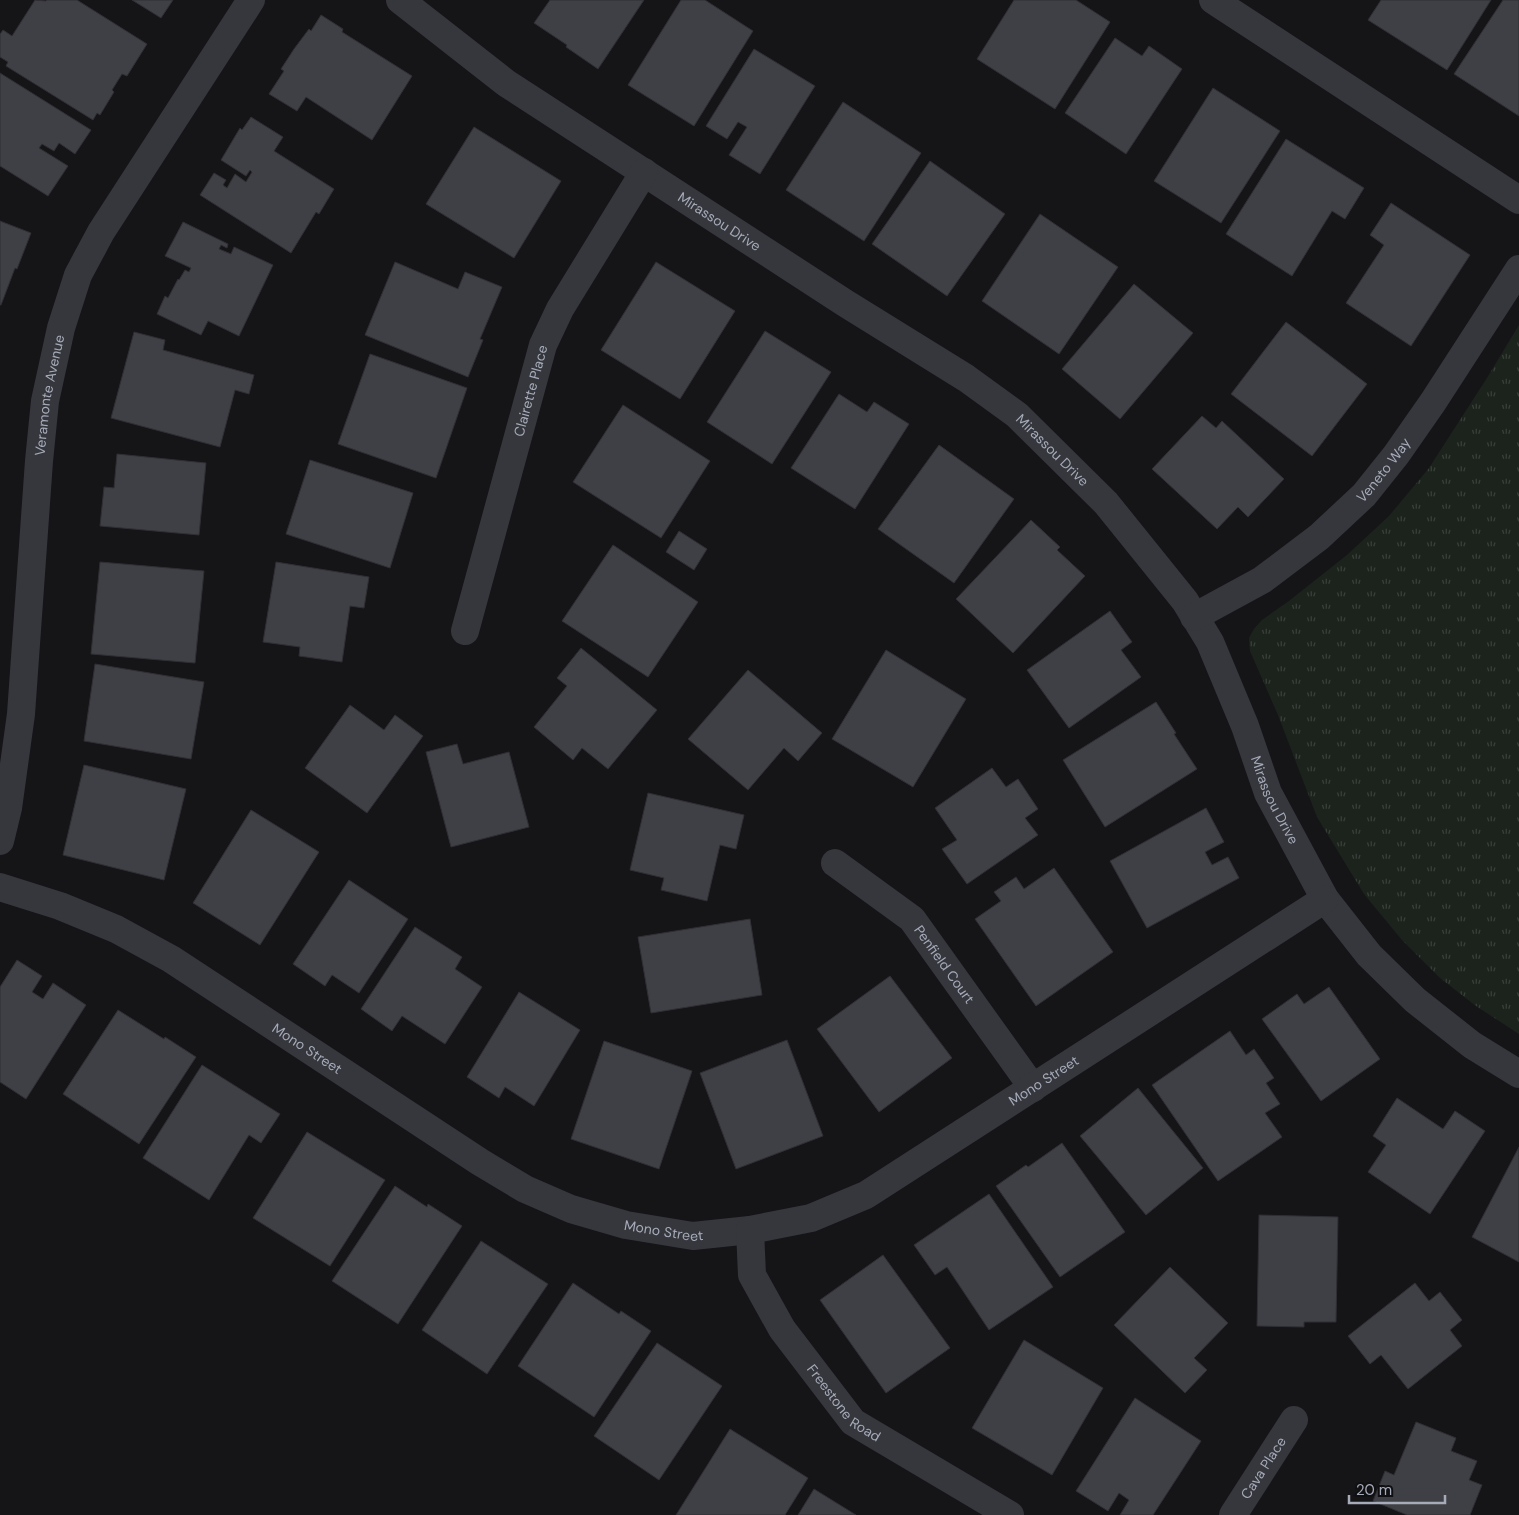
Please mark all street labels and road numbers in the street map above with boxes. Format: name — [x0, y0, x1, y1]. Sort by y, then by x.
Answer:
street label: Mirassou Drive — [675, 188, 764, 255]
street label: Veramonte Avenue — [31, 333, 68, 457]
street label: Clairette Place — [509, 343, 552, 439]
street label: Mirassou Drive — [1012, 410, 1093, 490]
street label: Veneto Way — [1353, 434, 1414, 506]
street label: Mirassou Drive — [1247, 754, 1303, 847]
street label: Penfield Court — [910, 922, 979, 1007]
street label: Mono Street — [269, 1019, 345, 1078]
street label: Mono Street — [1005, 1051, 1082, 1110]
street label: Mono Street — [623, 1216, 704, 1245]
street label: Freestone Road — [803, 1361, 884, 1445]
street label: Cava Place — [1237, 1433, 1290, 1502]

